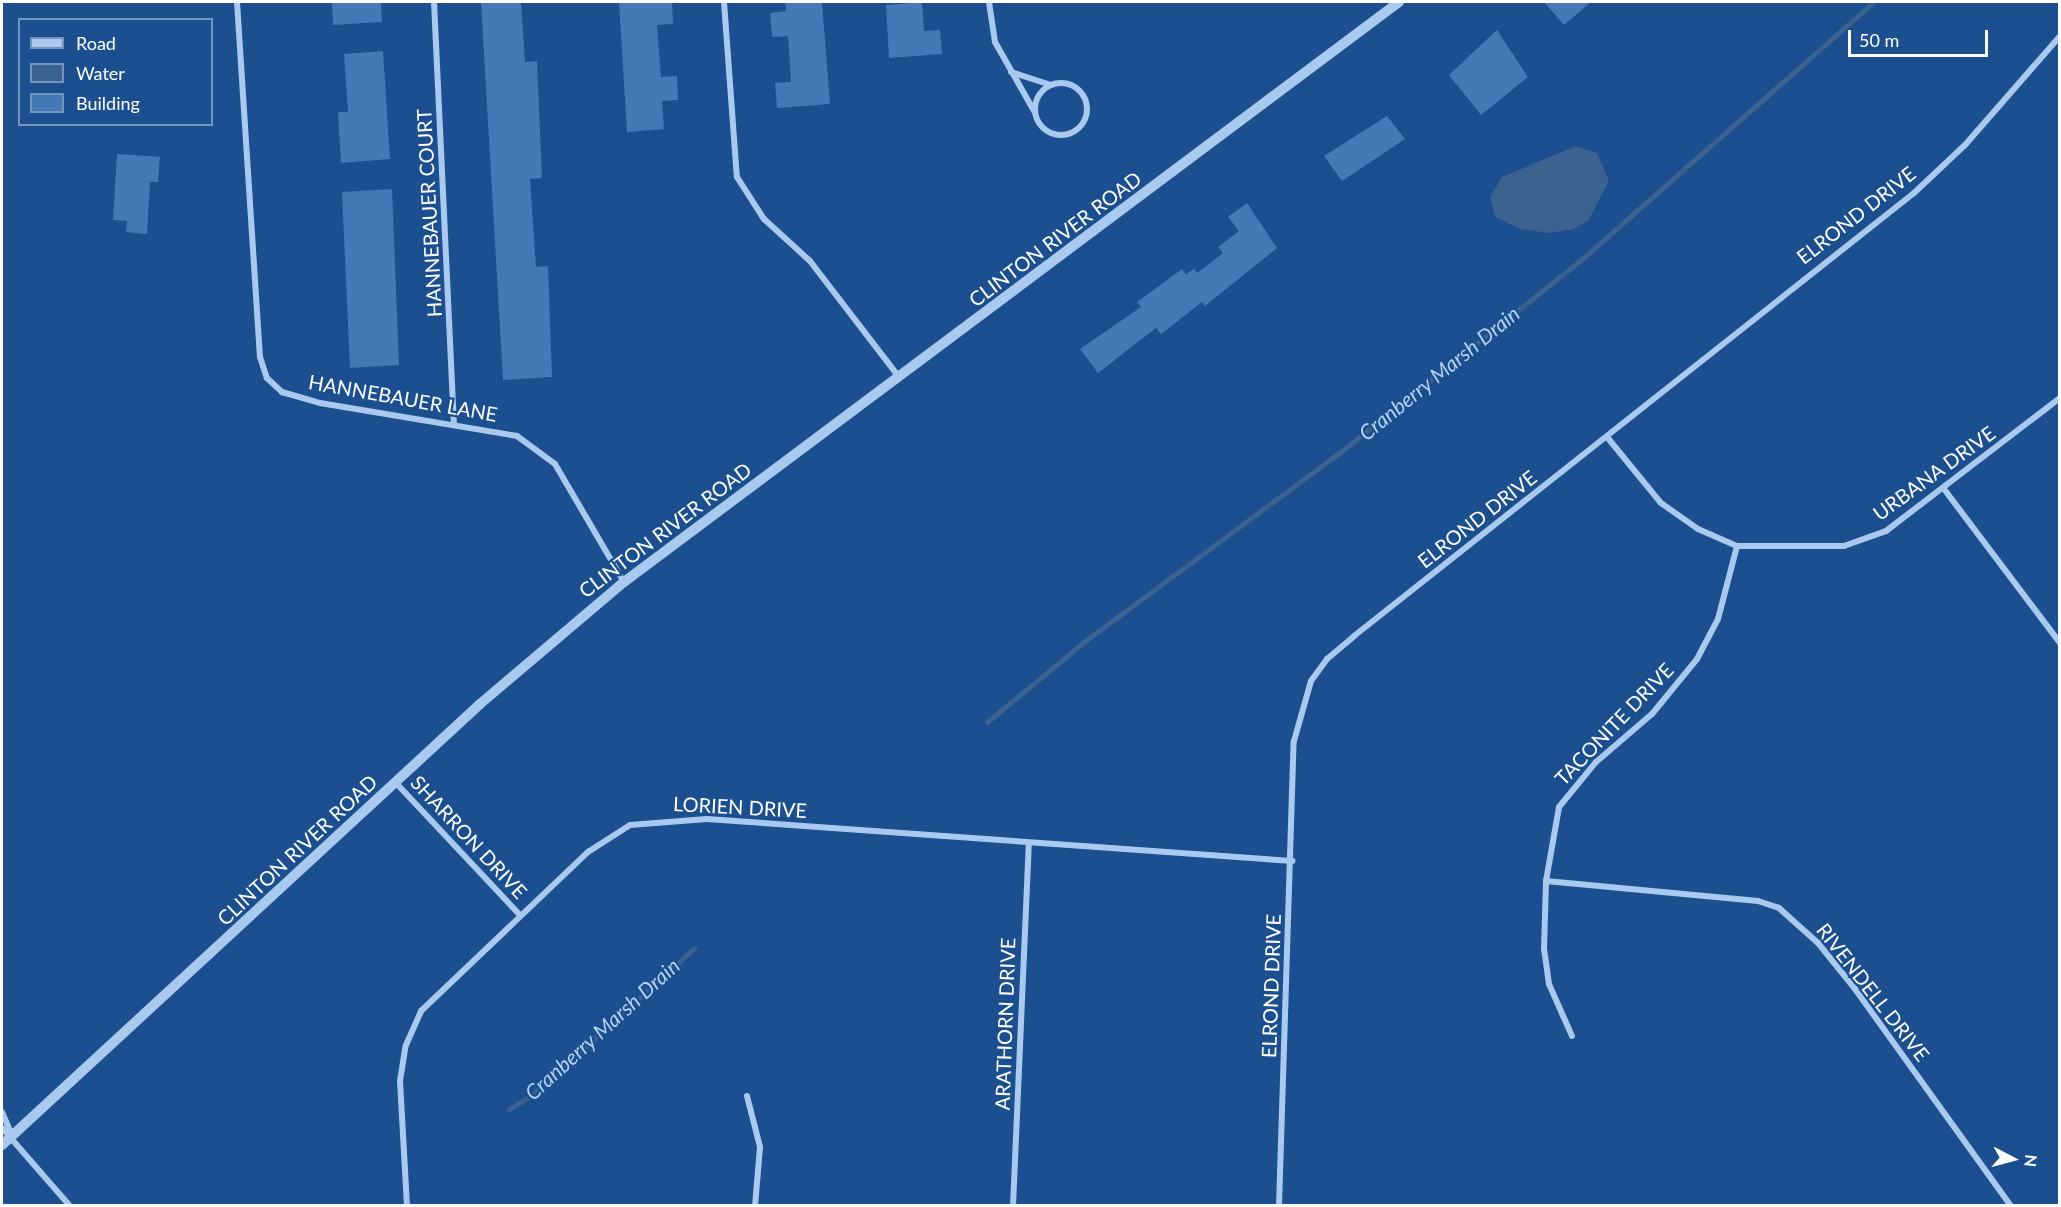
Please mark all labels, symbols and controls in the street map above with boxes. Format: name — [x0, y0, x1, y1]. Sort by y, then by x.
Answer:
legend — [18, 18, 213, 126]
scale bar — [1851, 18, 1990, 56]
text: 50 m — [1859, 29, 1899, 51]
text: Road — [76, 32, 116, 54]
text: Water — [76, 62, 125, 84]
text: Building — [76, 92, 140, 114]
street label: HANNEBAUER COURT — [412, 108, 446, 318]
street label: ELROND DRIVE — [1792, 161, 1920, 269]
street label: CLINTON RIVER ROAD — [964, 166, 1146, 312]
water label: Cranberry Marsh Drain — [1353, 300, 1525, 446]
street label: HANNEBAUER LANE — [307, 370, 499, 426]
street label: URBANA DRIVE — [1868, 420, 2000, 526]
street label: CLINTON RIVER ROAD — [574, 457, 756, 603]
street label: ELROND DRIVE — [1413, 465, 1541, 573]
street label: TACONITE DRIVE — [1550, 658, 1678, 790]
street label: CLINTON RIVER ROAD — [212, 770, 382, 930]
street label: SHARRON DRIVE — [406, 771, 532, 903]
street label: LORIEN DRIVE — [672, 792, 808, 822]
street label: ELROND DRIVE — [1256, 914, 1286, 1058]
street label: RIVENDELL DRIVE — [1811, 918, 1935, 1066]
street label: ARATHORN DRIVE — [990, 937, 1020, 1111]
water label: Cranberry Marsh Drain — [519, 953, 685, 1105]
north arrow — [1983, 1129, 2043, 1189]
text: N — [2021, 1154, 2041, 1168]

